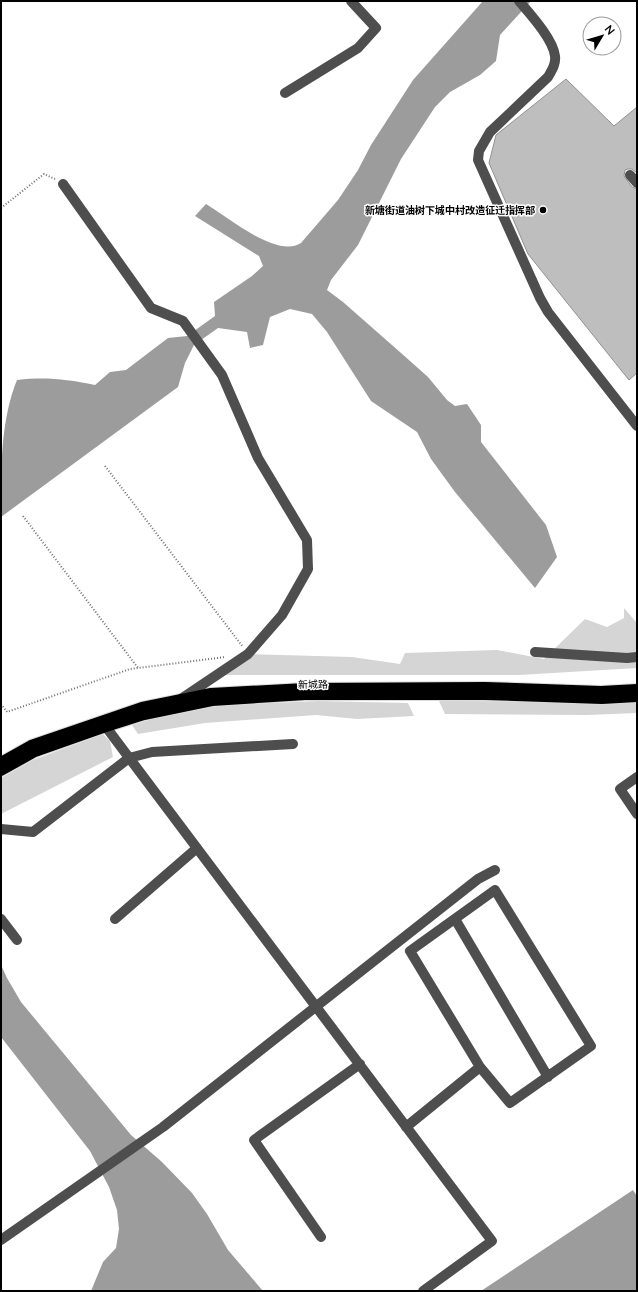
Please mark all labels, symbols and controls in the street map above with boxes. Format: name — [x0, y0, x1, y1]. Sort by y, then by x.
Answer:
north arrow — [582, 16, 622, 56]
text: N — [603, 22, 618, 37]
place label: 新塘街道油树下城中村改造征迁指挥部 — [365, 204, 535, 216]
marker: 新塘街道油树下城中村改造征迁指挥部 — [538, 205, 548, 215]
street label: 新城路 — [298, 678, 328, 690]

